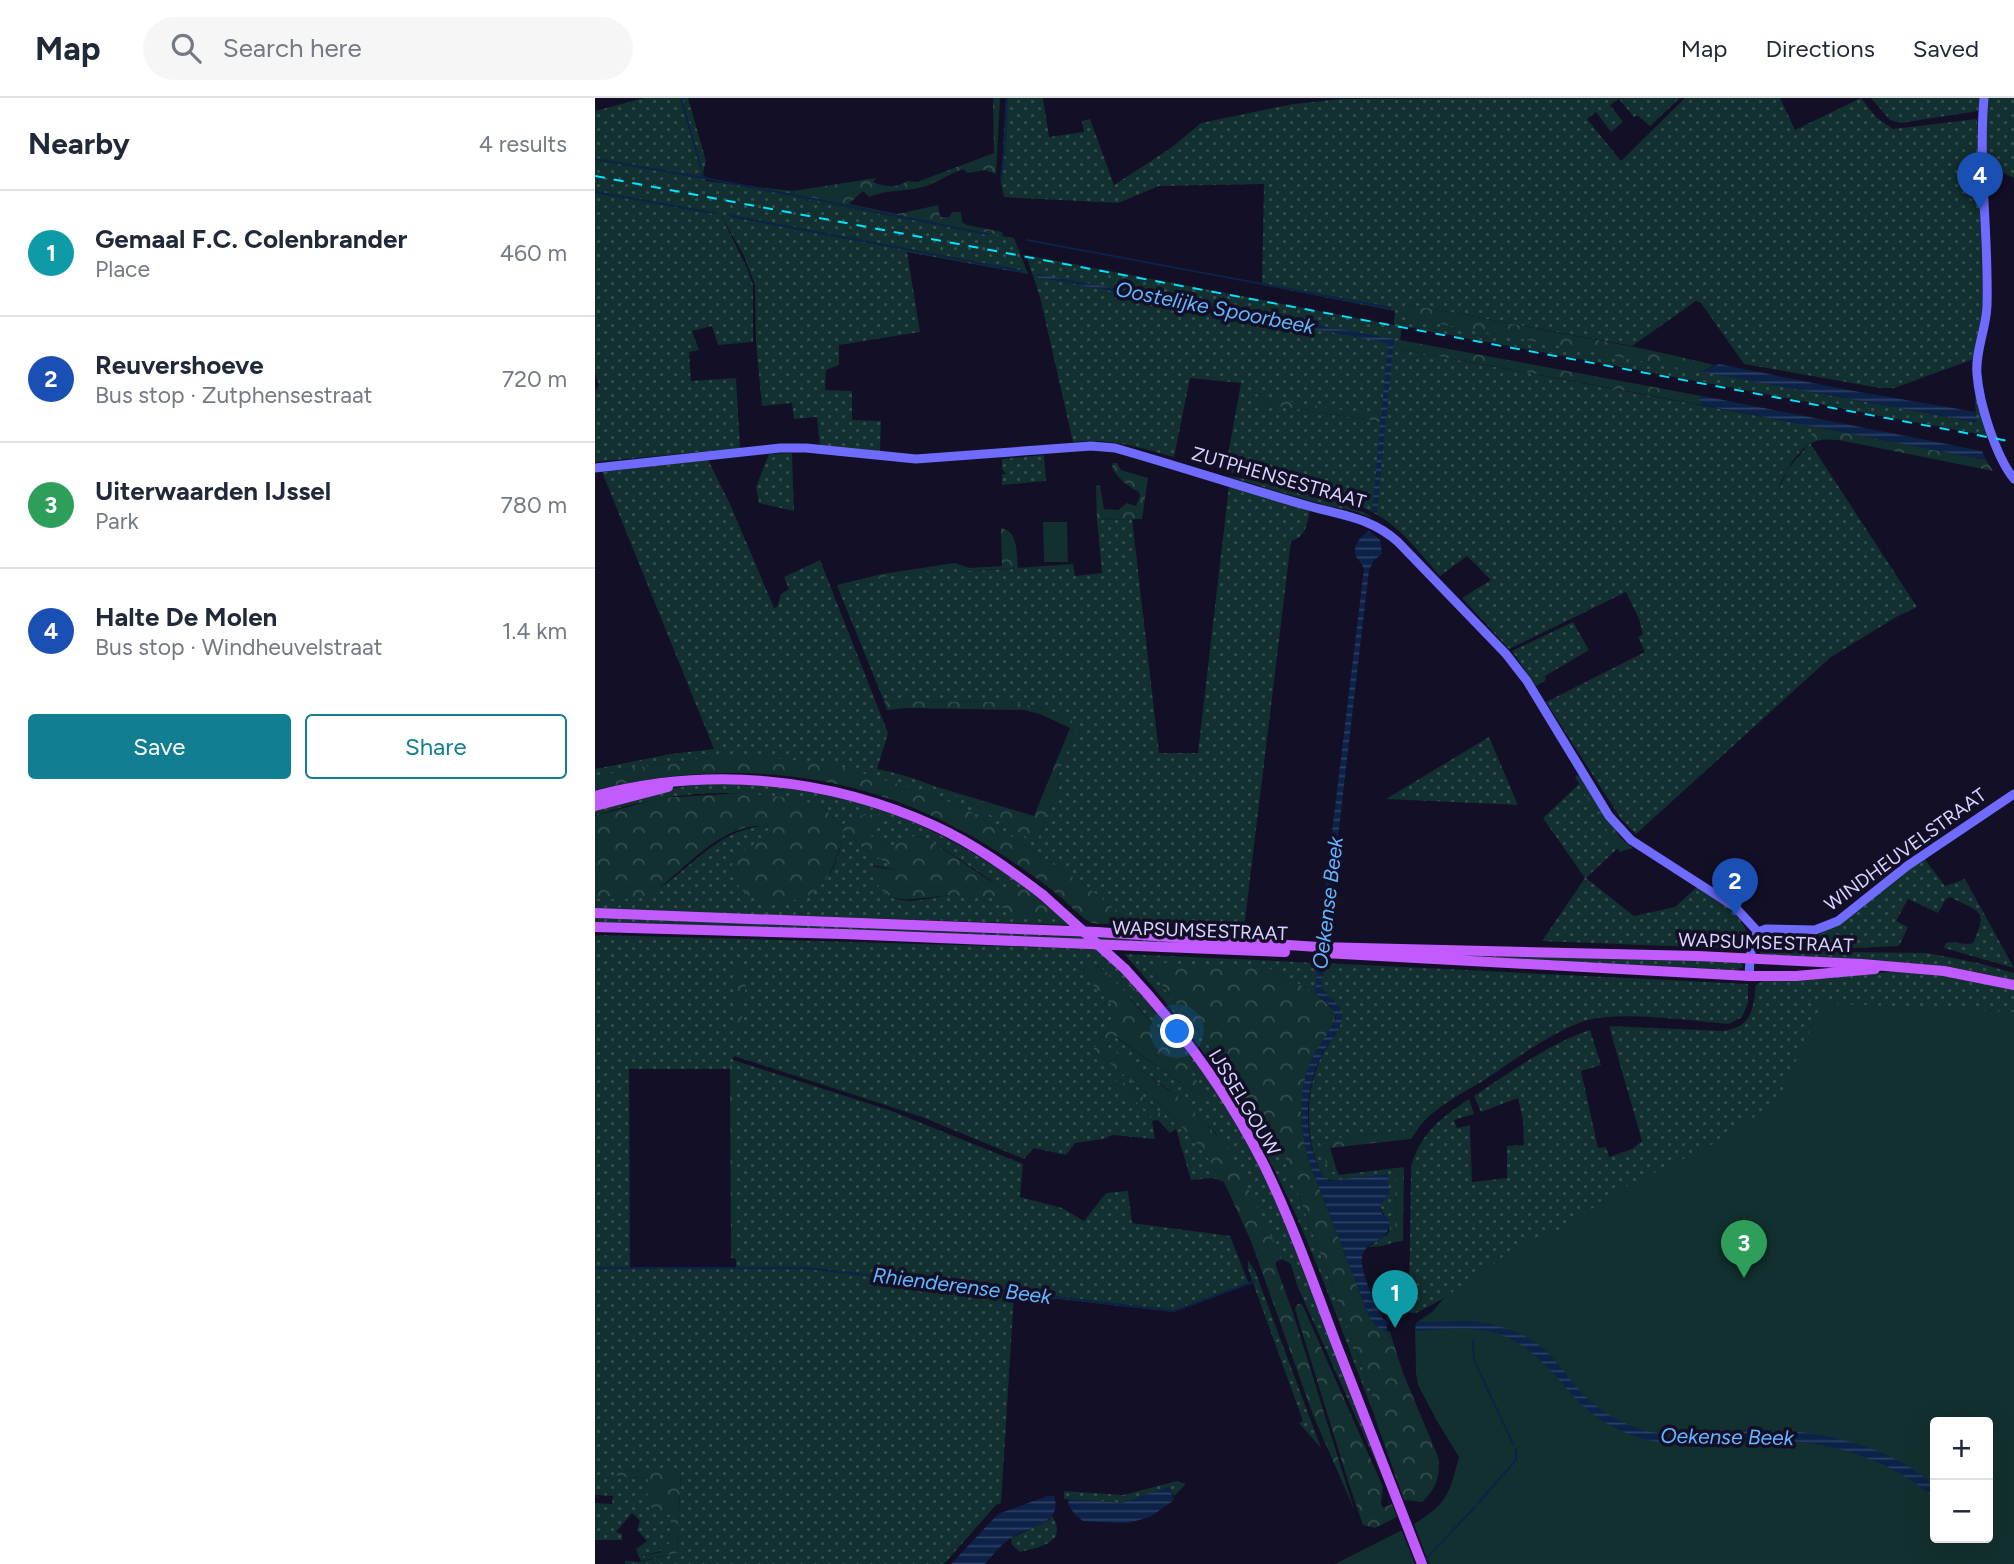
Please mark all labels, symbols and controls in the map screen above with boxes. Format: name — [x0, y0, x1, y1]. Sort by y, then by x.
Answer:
search box — [143, 17, 633, 80]
text: Map — [35, 29, 101, 68]
icon: search — [167, 29, 205, 67]
text: Search here — [223, 32, 362, 64]
text: Map — [1681, 34, 1727, 63]
text: Directions — [1765, 34, 1875, 63]
text: Saved — [1913, 34, 1979, 63]
text: Nearby — [28, 125, 130, 162]
text: 4 results — [479, 130, 567, 158]
pin: 4 — [1957, 152, 2003, 210]
text: Gemaal F.C. Colenbrander — [95, 223, 407, 255]
text: 1 — [46, 239, 56, 267]
text: 460 m — [500, 239, 567, 267]
text: Place — [95, 255, 150, 283]
water label: Oostelijke Spoorbeek — [1114, 276, 1317, 339]
text: Reuvershoeve — [95, 349, 264, 381]
text: 2 — [44, 365, 58, 393]
text: 720 m — [502, 365, 567, 393]
text: Bus stop · Zutphensestraat — [95, 381, 372, 409]
street label: ZUTPHENSESTRAAT — [1189, 442, 1369, 513]
text: Uiterwaarden IJssel — [95, 475, 331, 507]
text: 3 — [45, 491, 57, 519]
text: 780 m — [501, 491, 567, 519]
text: Park — [95, 507, 139, 535]
text: Halte De Molen — [95, 601, 277, 633]
text: 4 — [44, 617, 58, 645]
text: 1.4 km — [502, 617, 567, 645]
text: Bus stop · Windheuvelstraat — [95, 633, 382, 661]
button: Save — [28, 714, 291, 779]
button: Share — [305, 714, 567, 779]
street label: WINDHEUVELSTRAAT — [1820, 783, 1991, 916]
water label: Oekense Beek — [1307, 834, 1348, 971]
pin: 2 — [1712, 858, 1758, 916]
street label: WAPSUMSESTRAAT — [1112, 916, 1289, 945]
street label: WAPSUMSESTRAAT — [1678, 928, 1855, 957]
your location — [1160, 1014, 1194, 1048]
street label: IJSSELGOUW — [1204, 1045, 1286, 1160]
pin: 3 — [1721, 1220, 1767, 1278]
water label: Rhienderense Beek — [871, 1262, 1054, 1309]
pin: 1 — [1372, 1270, 1418, 1328]
map controls — [1930, 1417, 1993, 1543]
button: + — [1930, 1417, 1993, 1480]
water label: Oekense Beek — [1660, 1423, 1795, 1450]
button: − — [1930, 1480, 1993, 1543]

